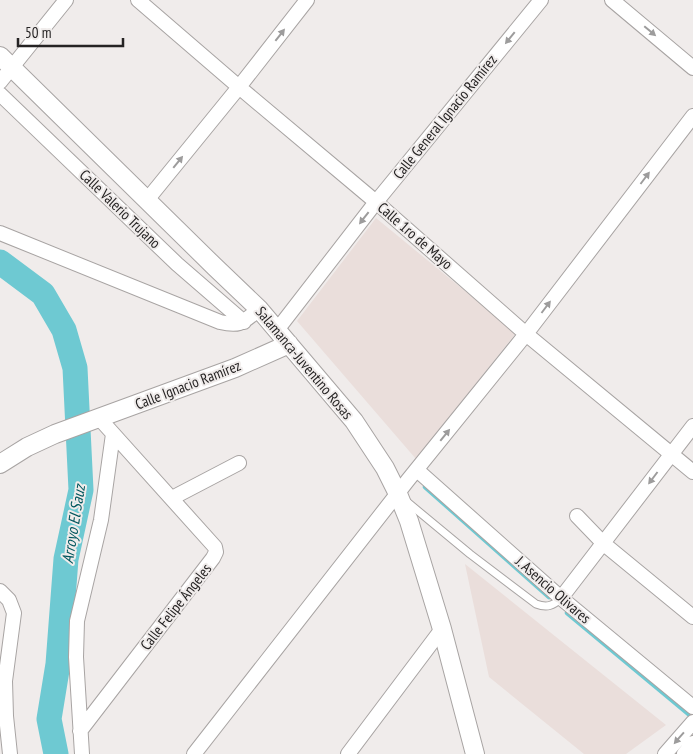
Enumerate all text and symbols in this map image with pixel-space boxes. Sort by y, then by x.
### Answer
scale bar [18,15,122,47]
text: 50 m [25,23,51,42]
one-way arrow [643,26,656,37]
one-way arrow [274,29,285,42]
one-way arrow [505,31,516,44]
street label: Calle General Ignacio Ramírez [389,51,501,183]
one-way arrow [172,156,183,169]
street label: Calle Valerio Trujano [76,165,165,252]
one-way arrow [640,172,651,185]
street label: Calle 1ro de Mayo [374,198,457,273]
one-way arrow [358,211,369,224]
one-way arrow [541,301,552,314]
street label: Salamanca-Juventino Rosas [252,302,357,423]
street label: Calle Ignacio Ramírez [132,356,243,413]
one-way arrow [440,428,451,441]
one-way arrow [648,471,658,485]
water label: Arroyo El Sauz [57,481,89,565]
street label: J. Asencio Olivares [511,551,595,627]
street label: Calle Felipe Ángeles [136,560,215,654]
one-way arrow [673,732,685,744]

